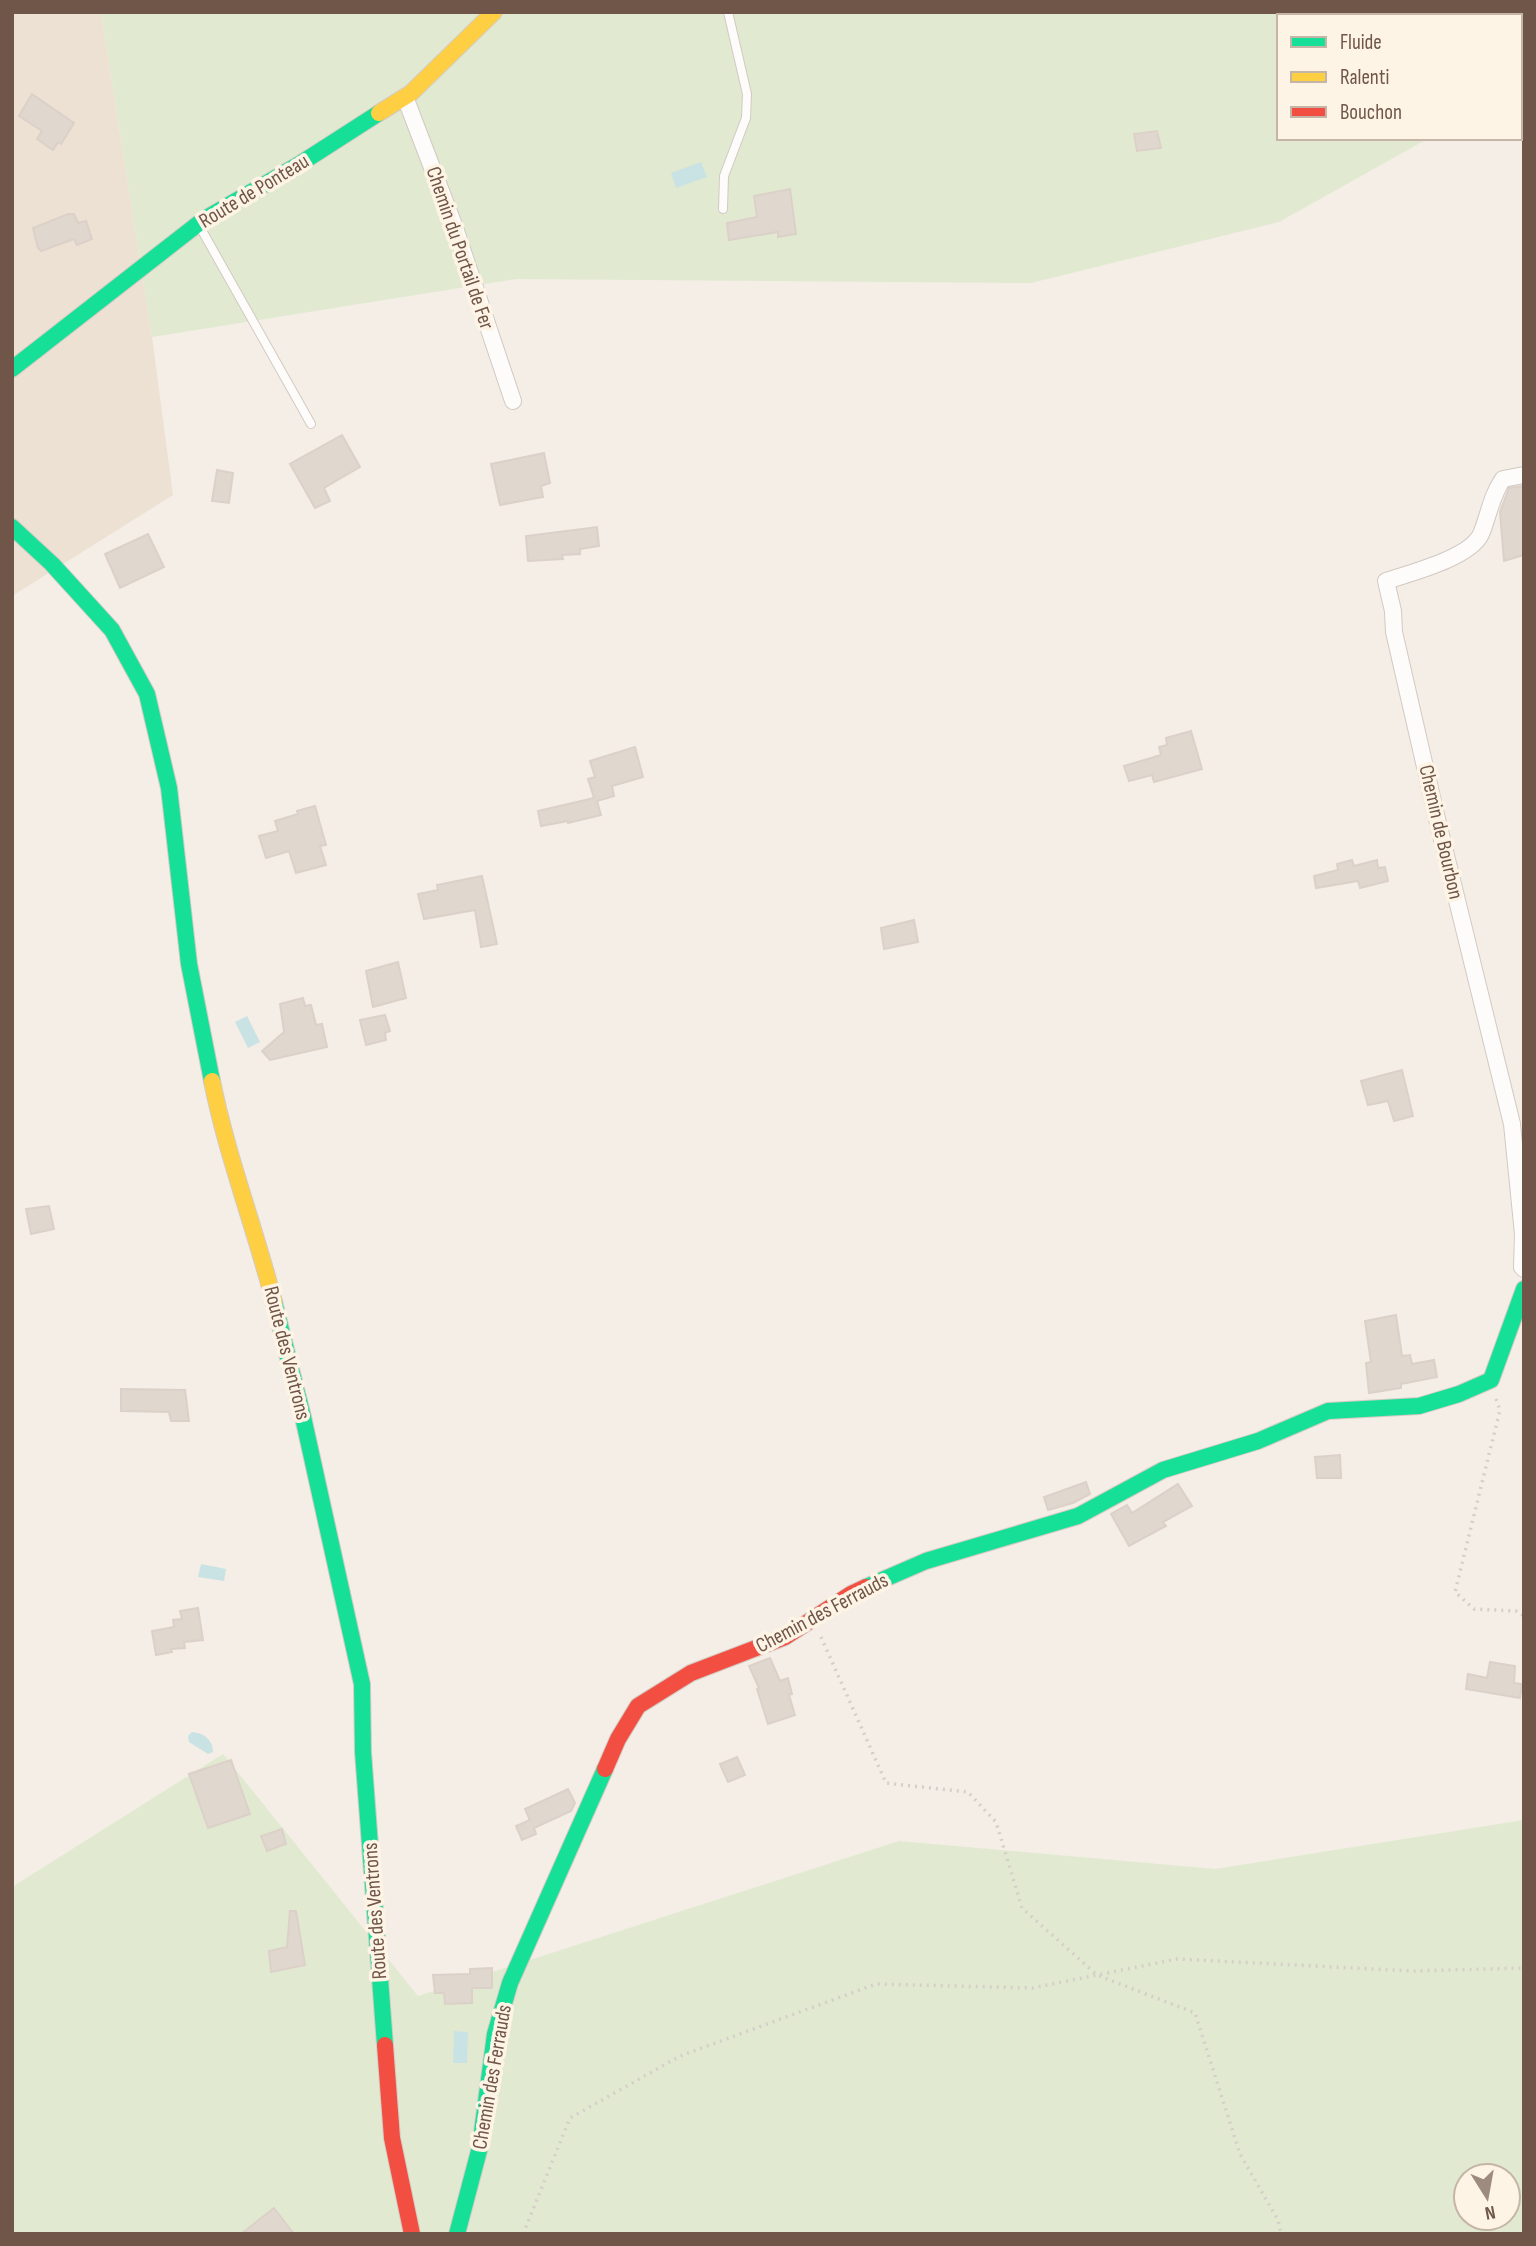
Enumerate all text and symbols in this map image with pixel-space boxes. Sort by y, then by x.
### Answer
legend [1277,14,1522,140]
text: Fluide [1340,30,1382,55]
text: Ralenti [1340,65,1389,90]
text: Bouchon [1340,100,1402,125]
street label: Route de Ponteau [195,148,313,234]
street label: Chemin du Portail de Fer [420,163,500,333]
street label: Chemin de Bourbon [1413,762,1469,902]
street label: Route des Ventrons [258,1284,316,1422]
street label: Chemin des Ferrauds [752,1568,892,1658]
street label: Route des Ventrons [358,1842,392,1980]
street label: Chemin des Ferrauds [467,2003,517,2151]
north arrow [1452,2162,1522,2232]
text: N [1483,2200,1497,2224]

